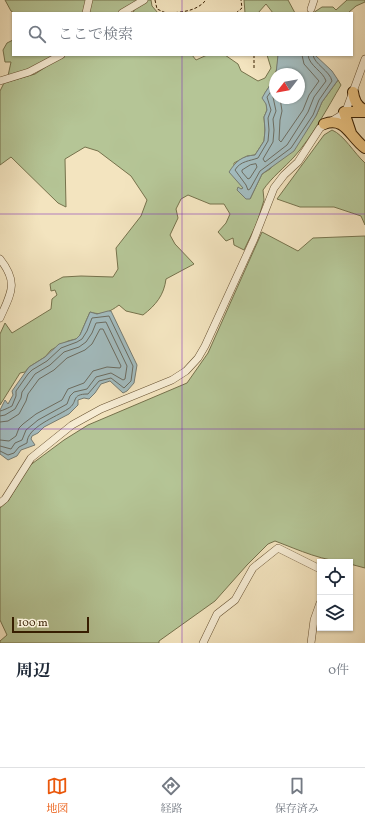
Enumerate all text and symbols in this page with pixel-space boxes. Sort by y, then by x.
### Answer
search box [12,12,353,56]
icon: search [26,23,48,45]
text: ここで検索 [58,25,133,46]
north arrow [269,68,305,104]
map controls [317,559,353,631]
button: locate [317,559,353,595]
button: layers [317,595,353,631]
scale bar [12,615,89,634]
text: 100 m [18,616,48,631]
text: 周辺 [16,660,50,683]
text: 0件 [328,662,349,680]
tab: 地図 [46,775,68,817]
tab: 経路 [160,775,182,817]
tab: 保存済み [275,775,319,817]

